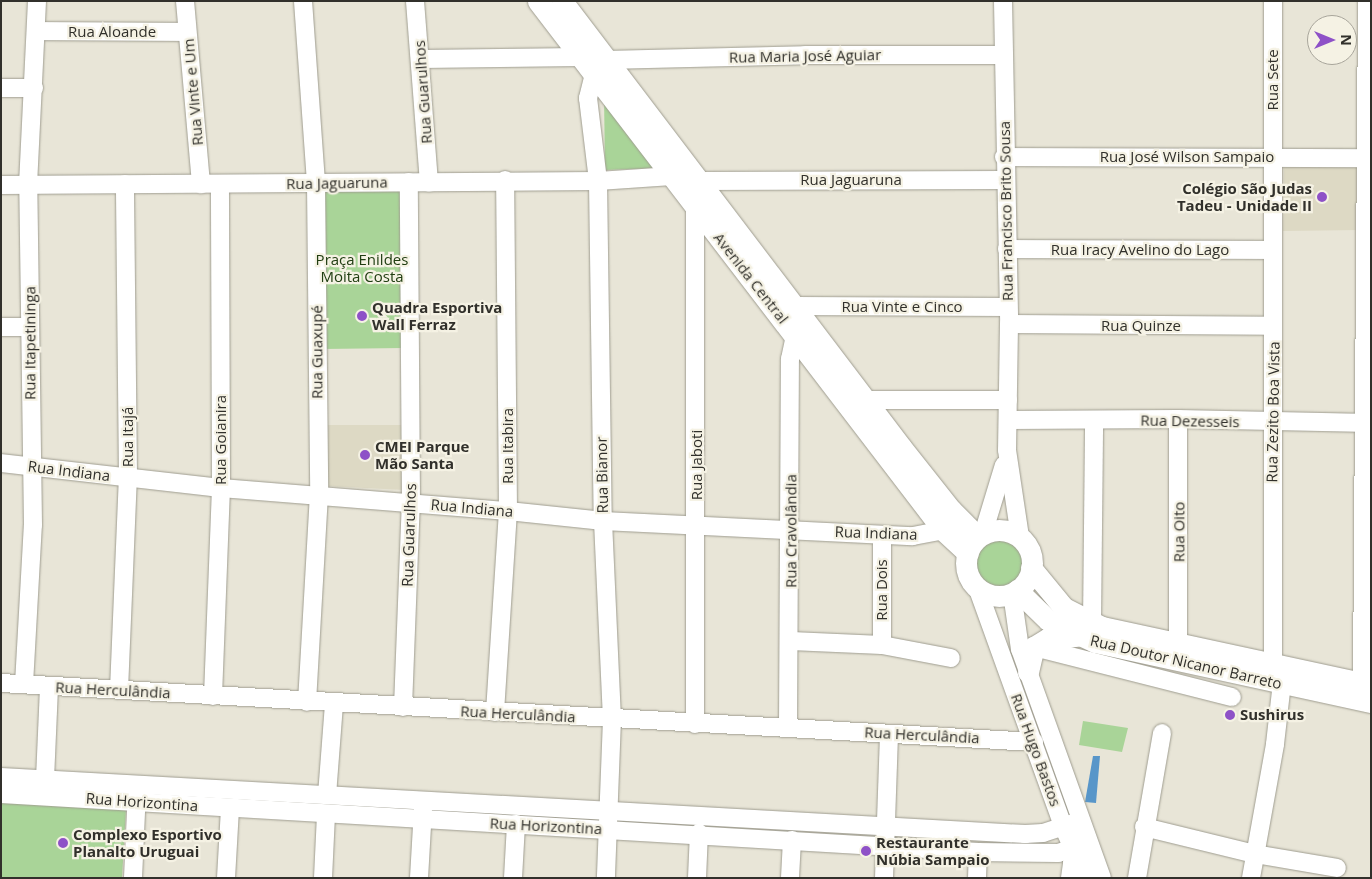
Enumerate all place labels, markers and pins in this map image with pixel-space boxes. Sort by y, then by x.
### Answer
place label: Colégio São Judas Tadeu - Unidade II [1177,179,1312,214]
marker: Colégio São Judas Tadeu - Unidade II [1316,191,1328,203]
place label: Quadra Esportiva Wall Ferraz [372,298,502,333]
marker: Quadra Esportiva Wall Ferraz [356,310,368,322]
place label: CMEI Parque Mão Santa [375,437,469,472]
marker: CMEI Parque Mão Santa [359,449,371,461]
place label: Sushirus [1240,706,1304,724]
marker: Sushirus [1224,709,1236,721]
place label: Complexo Esportivo Planalto Uruguai [73,825,222,860]
place label: Restaurante Núbia Sampaio [876,833,990,868]
marker: Complexo Esportivo Planalto Uruguai [57,837,69,849]
marker: Restaurante Núbia Sampaio [860,845,872,857]

